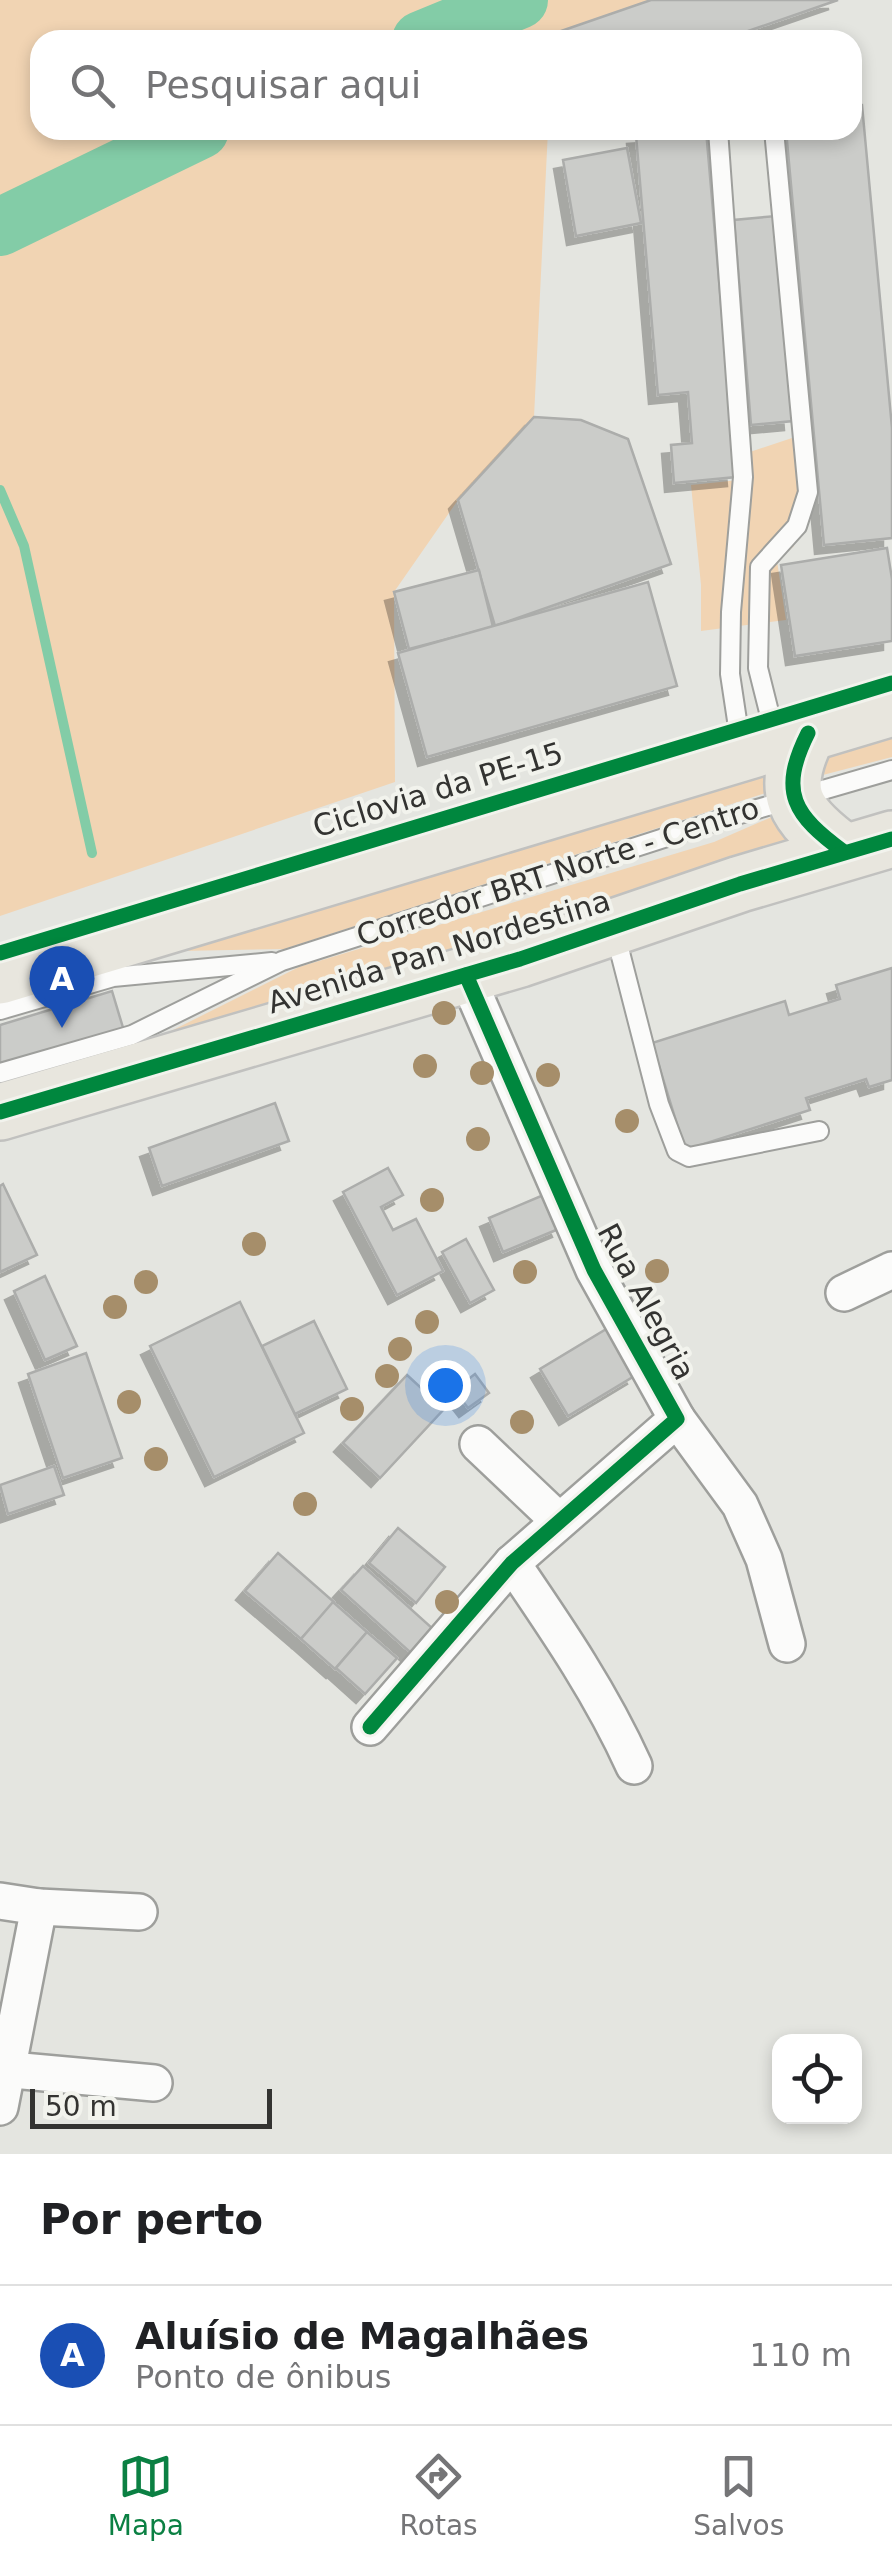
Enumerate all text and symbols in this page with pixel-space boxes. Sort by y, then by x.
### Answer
search box [30,30,862,140]
icon: search [65,58,120,113]
text: Pesquisar aqui [145,63,421,107]
street label: Ciclovia da PE-15 [309,735,567,844]
street label: Corredor BRT Norte - Centro [352,790,763,953]
street label: Avenida Pan Nordestina [263,883,614,1020]
pin: A [30,946,94,1028]
street label: Rua Alegria [591,1218,702,1386]
your location [420,1360,471,1411]
map controls [772,2034,862,2124]
button: locate [772,2034,862,2124]
scale bar [30,2084,272,2128]
text: 50 m [45,2090,117,2123]
text: Por perto [40,2195,263,2244]
text: Aluísio de Magalhães [135,2314,589,2358]
text: A [60,2336,85,2374]
text: 110 m [750,2336,852,2374]
text: Ponto de ônibus [135,2358,392,2396]
tab: Mapa [108,2449,184,2542]
tab: Rotas [400,2449,478,2542]
tab: Salvos [693,2449,784,2542]

